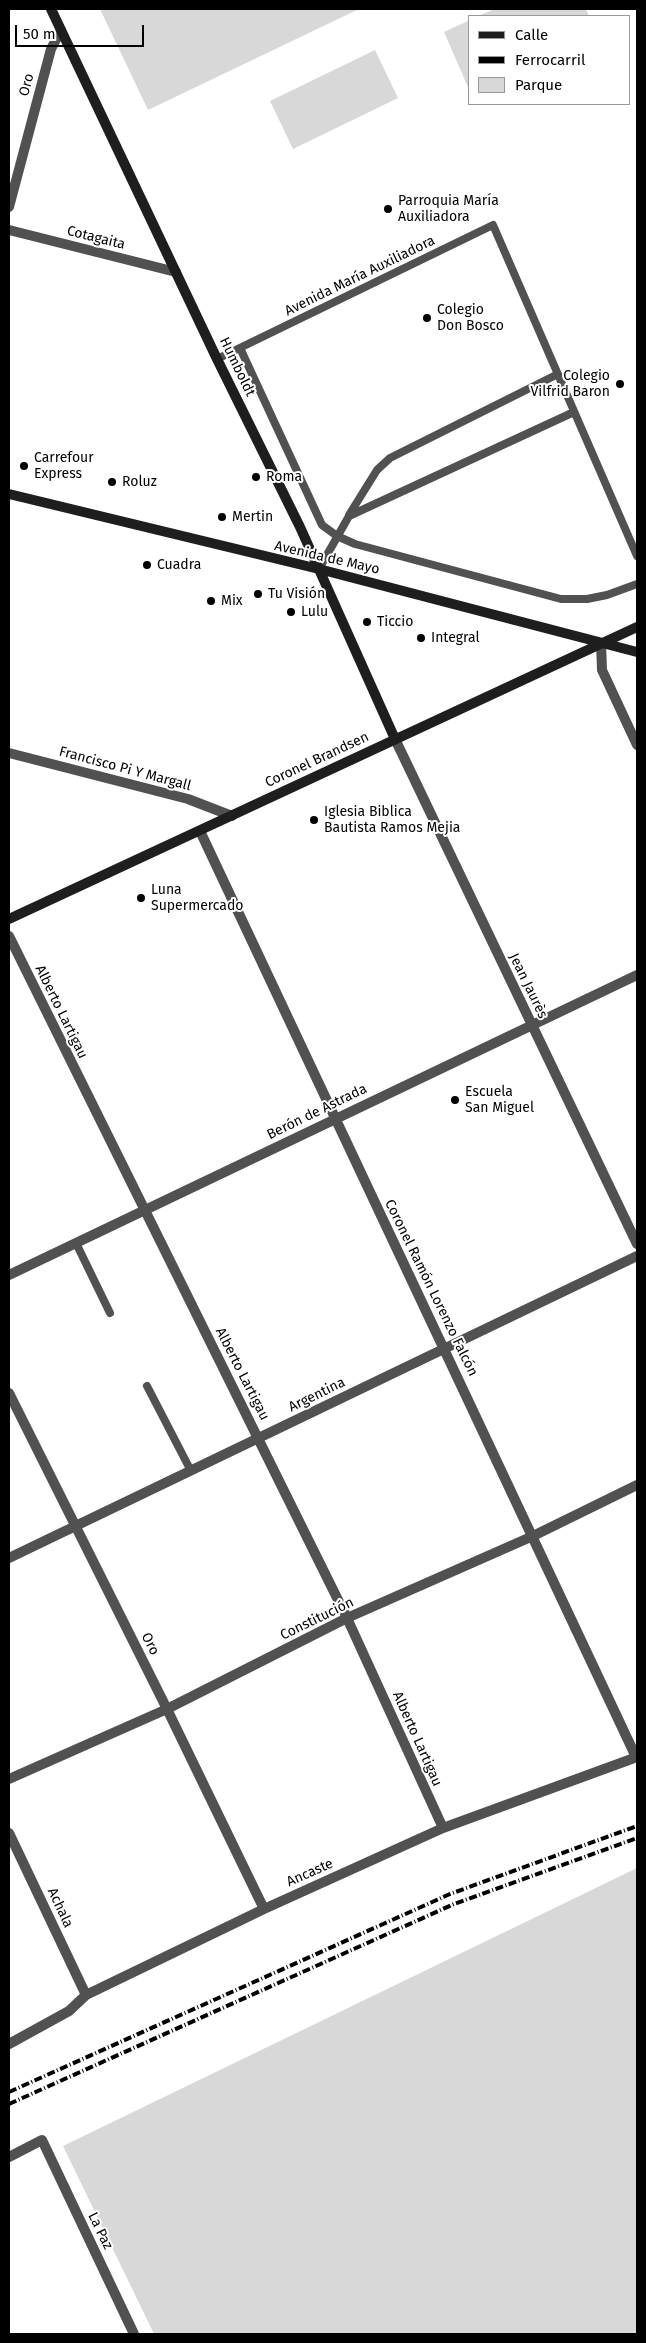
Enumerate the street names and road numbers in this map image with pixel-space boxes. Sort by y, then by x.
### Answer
street label: Oro [16,72,38,98]
street label: Cotagaita [65,223,127,253]
street label: Avenida María Auxiliadora [282,232,438,320]
street label: Humboldt [216,335,258,399]
street label: Avenida de Mayo [273,538,381,578]
street label: Coronel Brandsen [262,729,372,791]
street label: Francisco Pi Y Margall [57,743,193,795]
street label: Jean Jaurès [505,951,551,1021]
street label: Alberto Lartigau [31,963,91,1061]
street label: Berón de Astrada [264,1081,370,1143]
street label: Coronel Ramón Lorenzo Falcón [381,1197,481,1379]
street label: Alberto Lartigau [211,1325,273,1423]
street label: Argentina [286,1374,348,1416]
street label: Constitución [277,1594,357,1644]
street label: Oro [137,1630,163,1658]
street label: Alberto Lartigau [389,1689,445,1789]
street label: Ancaste [284,1855,336,1891]
street label: Achala [44,1885,76,1931]
street label: La Paz [84,2210,116,2252]

